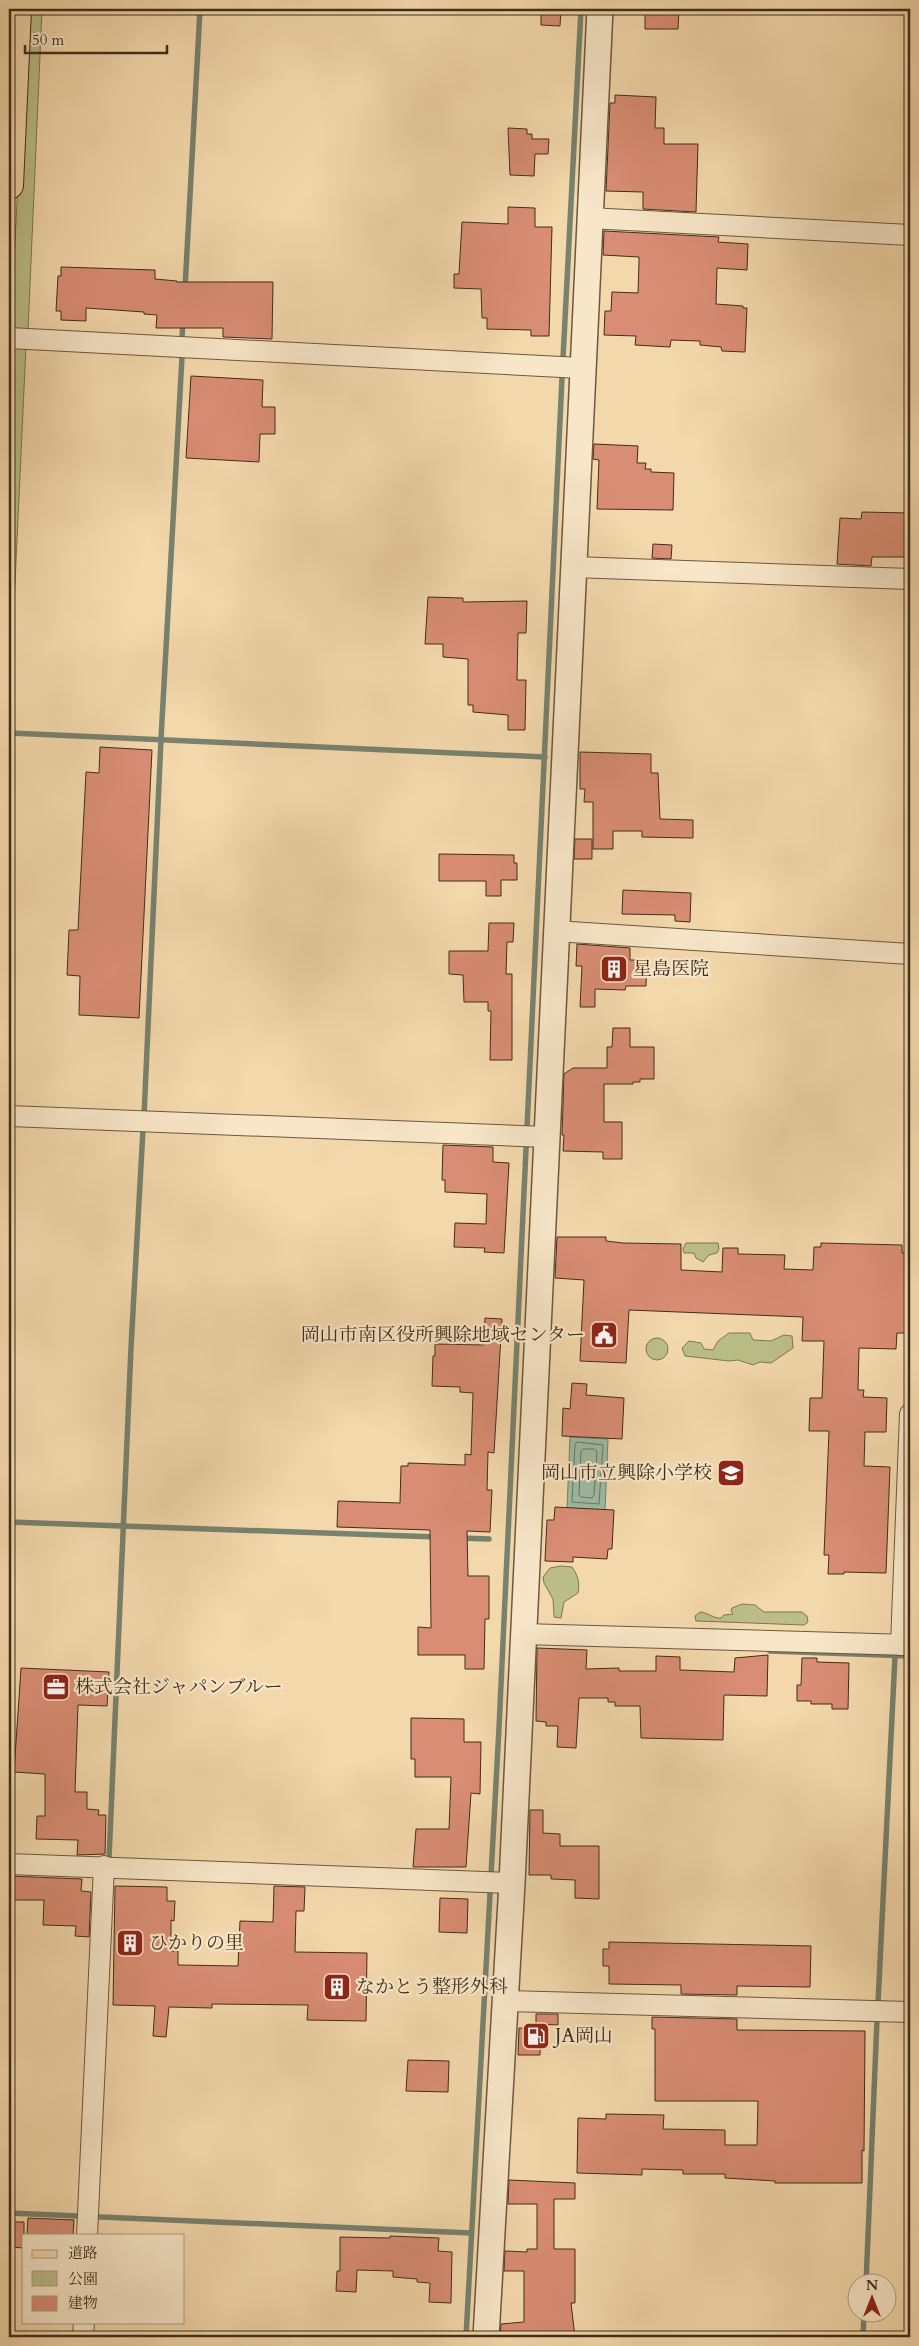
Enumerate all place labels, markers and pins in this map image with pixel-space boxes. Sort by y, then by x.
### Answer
building icon: 星島医院 [599,954,629,984]
place label: 星島医院 [633,956,709,982]
public building icon: 岡山市南区役所興除地域センター [589,1320,619,1350]
place label: 岡山市南区役所興除地域センター [301,1322,585,1348]
school or university icon: 岡山市立興除小学校 [716,1458,746,1488]
place label: 岡山市立興除小学校 [541,1460,712,1486]
office icon: 株式会社ジャパンブルー [41,1672,71,1702]
place label: 株式会社ジャパンブルー [75,1674,283,1700]
building icon: ひかりの里 [115,1928,145,1958]
place label: ひかりの里 [149,1930,244,1956]
building icon: なかとう整形外科 [322,1972,352,2002]
place label: なかとう整形外科 [356,1974,508,2000]
fuel station icon: JA岡山 [521,2021,551,2051]
place label: JA岡山 [552,2023,613,2049]

